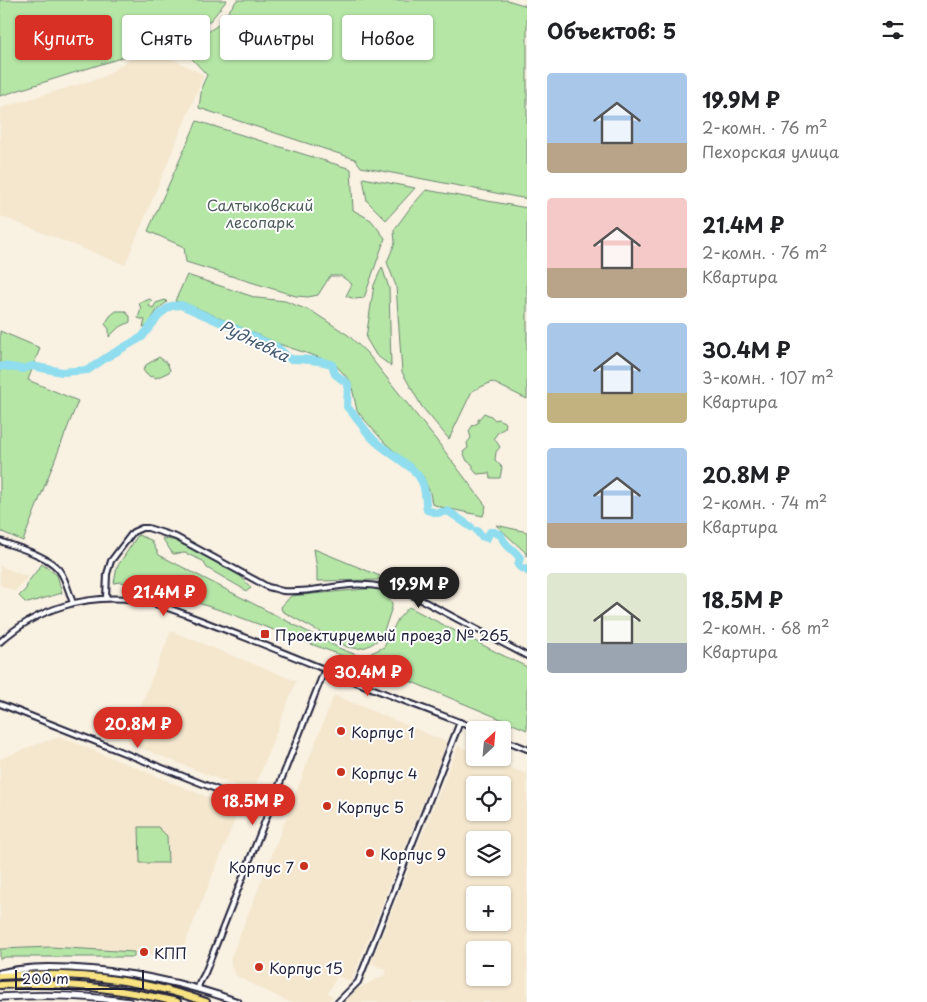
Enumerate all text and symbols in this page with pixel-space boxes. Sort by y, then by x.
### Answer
text: Объектов: 5 [547,14,676,46]
chip: Купить [15,15,112,60]
chip: Снять [122,15,210,60]
chip: Фильтры [220,15,332,60]
chip: Новое [342,15,433,60]
icon: filters [879,16,907,44]
text: 19.9M ₽ [702,83,780,115]
icon: home [587,93,647,153]
text: 2-комн. · 76 m² [702,115,827,139]
text: Пехорская улица [702,139,839,163]
park label: Салтыковский лесопарк [207,193,313,233]
text: 21.4M ₽ [702,208,784,240]
icon: home [587,218,647,278]
text: 2-комн. · 76 m² [702,240,827,264]
text: Квартира [702,264,777,288]
water label: Рудневка [216,313,295,368]
text: 30.4M ₽ [702,333,790,365]
icon: home [587,343,647,403]
text: 3-комн. · 107 m² [702,365,834,389]
text: Квартира [702,389,777,413]
text: 20.8M ₽ [702,458,790,490]
icon: home [587,468,647,528]
text: 2-комн. · 74 m² [702,490,827,514]
text: Квартира [702,514,777,538]
pin: 19.9M ₽ [373,566,465,609]
text: 19.9M ₽ [389,571,449,595]
pin: 21.4M ₽ [118,574,210,617]
text: 21.4M ₽ [133,579,195,603]
text: 18.5M ₽ [702,583,783,615]
icon: home [587,593,647,653]
text: 2-комн. · 68 m² [702,615,829,639]
place label: Проектируемый проезд № 265 [275,623,509,646]
marker: Проектируемый проезд № 265 [259,628,271,640]
text: Квартира [702,639,777,663]
pin: 30.4M ₽ [322,654,414,697]
text: 30.4M ₽ [334,659,402,683]
pin: 20.8M ₽ [92,706,184,749]
text: 20.8M ₽ [105,711,172,735]
place label: Корпус 1 [351,720,415,743]
north arrow [466,721,511,766]
map controls [466,721,511,986]
marker: Корпус 1 [335,725,347,737]
place label: Корпус 4 [351,761,418,784]
marker: Корпус 4 [335,766,347,778]
button: locate [466,776,511,821]
pin: 18.5M ₽ [207,784,299,826]
text: 18.5M ₽ [222,788,284,812]
place label: Корпус 5 [337,795,404,818]
marker: Корпус 5 [321,800,333,812]
button: layers [466,831,511,876]
place label: Корпус 9 [380,842,446,865]
marker: Корпус 9 [364,847,376,859]
place label: Корпус 7 [229,855,294,878]
marker: Корпус 7 [298,860,310,872]
button: + [466,886,511,931]
place label: КПП [154,941,187,964]
button: − [466,941,511,986]
marker: КПП [138,946,150,958]
place label: Корпус 15 [269,956,343,979]
marker: Корпус 15 [253,961,265,973]
scale bar [15,967,144,990]
text: 200 m [22,968,69,989]

